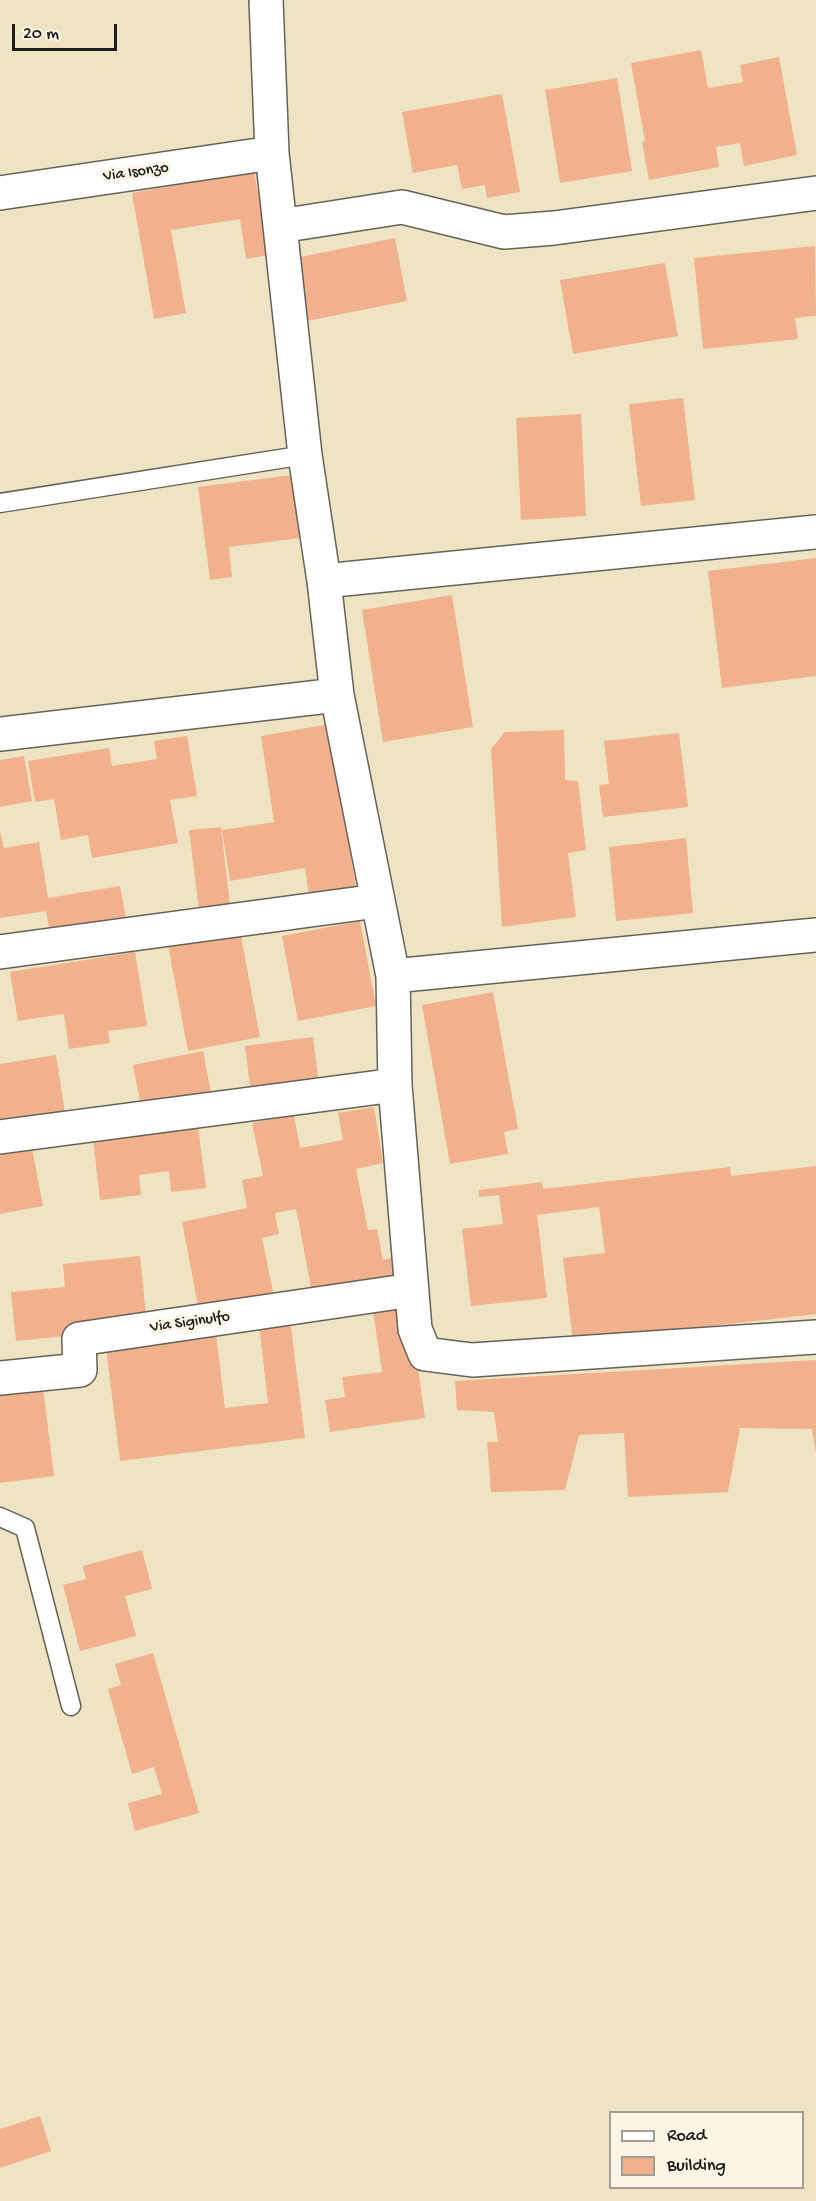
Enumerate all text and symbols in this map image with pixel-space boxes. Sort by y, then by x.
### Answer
scale bar [15,12,120,50]
text: 20 m [23,24,59,45]
street label: Via Isonzo [102,159,170,187]
street label: Via Siginulfo [149,1308,231,1338]
legend [609,2111,804,2189]
text: Road [667,2126,706,2147]
text: Building [667,2156,726,2177]

